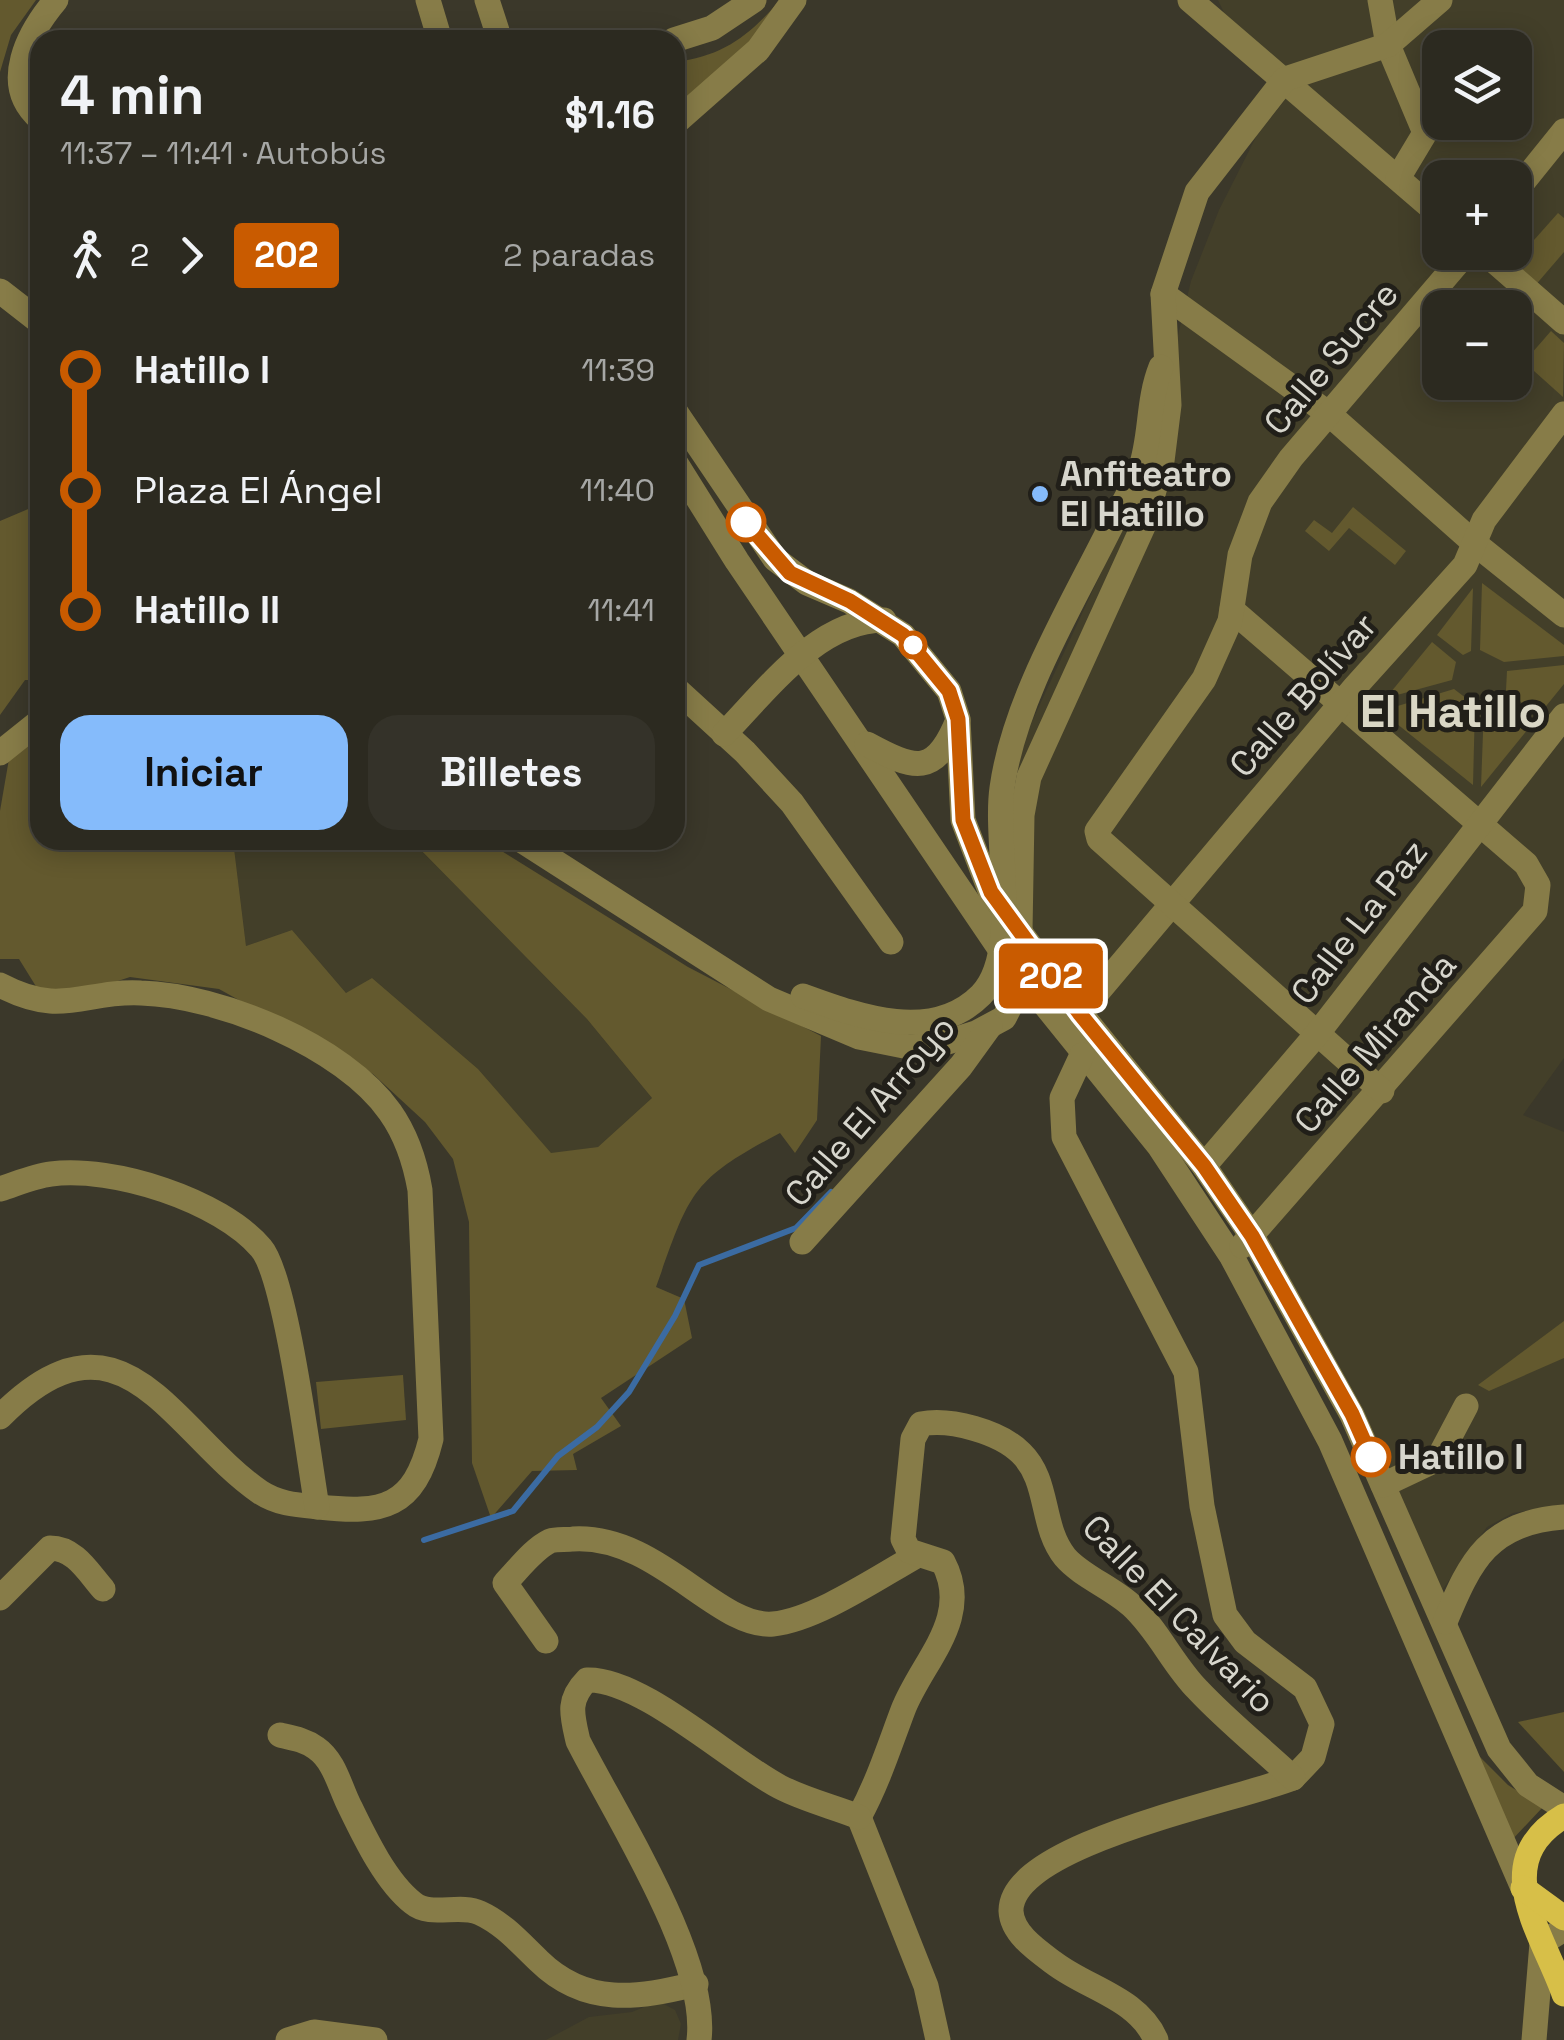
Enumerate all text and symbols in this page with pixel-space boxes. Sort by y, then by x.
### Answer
map controls [1422,30,1532,400]
button: layers [1422,30,1532,140]
text: 4 min [60,60,204,130]
text: $1.16 [565,91,655,139]
text: 11:37 – 11:41 · Autobús [60,133,386,173]
button: + [1422,160,1532,270]
icon: walk [60,228,115,283]
icon: forward [164,228,219,283]
text: 202 [254,233,319,277]
text: 2 [130,235,149,275]
text: 2 paradas [503,235,655,275]
street label: Calle Sucre [1254,272,1408,444]
button: − [1422,290,1532,400]
text: Hatillo I [134,346,270,394]
text: 11:39 [581,350,655,390]
place label: Anfiteatro El Hatillo [1060,452,1232,536]
text: Plaza El Ángel [134,466,383,514]
text: 11:40 [580,470,655,510]
marker: Anfiteatro El Hatillo [1029,483,1051,505]
unlabelled marker [727,503,765,541]
text: Hatillo II [134,586,280,634]
text: 11:41 [588,590,655,630]
street label: Calle Bolívar [1220,604,1386,786]
unlabelled marker [900,632,926,658]
district label: El Hatillo [1360,683,1546,740]
button: Iniciar [60,715,348,830]
button: Billetes [368,715,655,830]
street label: Calle La Paz [1281,831,1437,1013]
line badge: 202 [994,944,1108,1008]
street label: Calle Miranda [1285,944,1465,1142]
text: 202 [1019,954,1083,998]
street label: Calle El Arroyo [775,1006,965,1216]
place label: Hatillo I [1398,1435,1523,1479]
marker: Hatillo I [1352,1438,1390,1476]
street label: Calle El Calvario [1073,1505,1285,1723]

